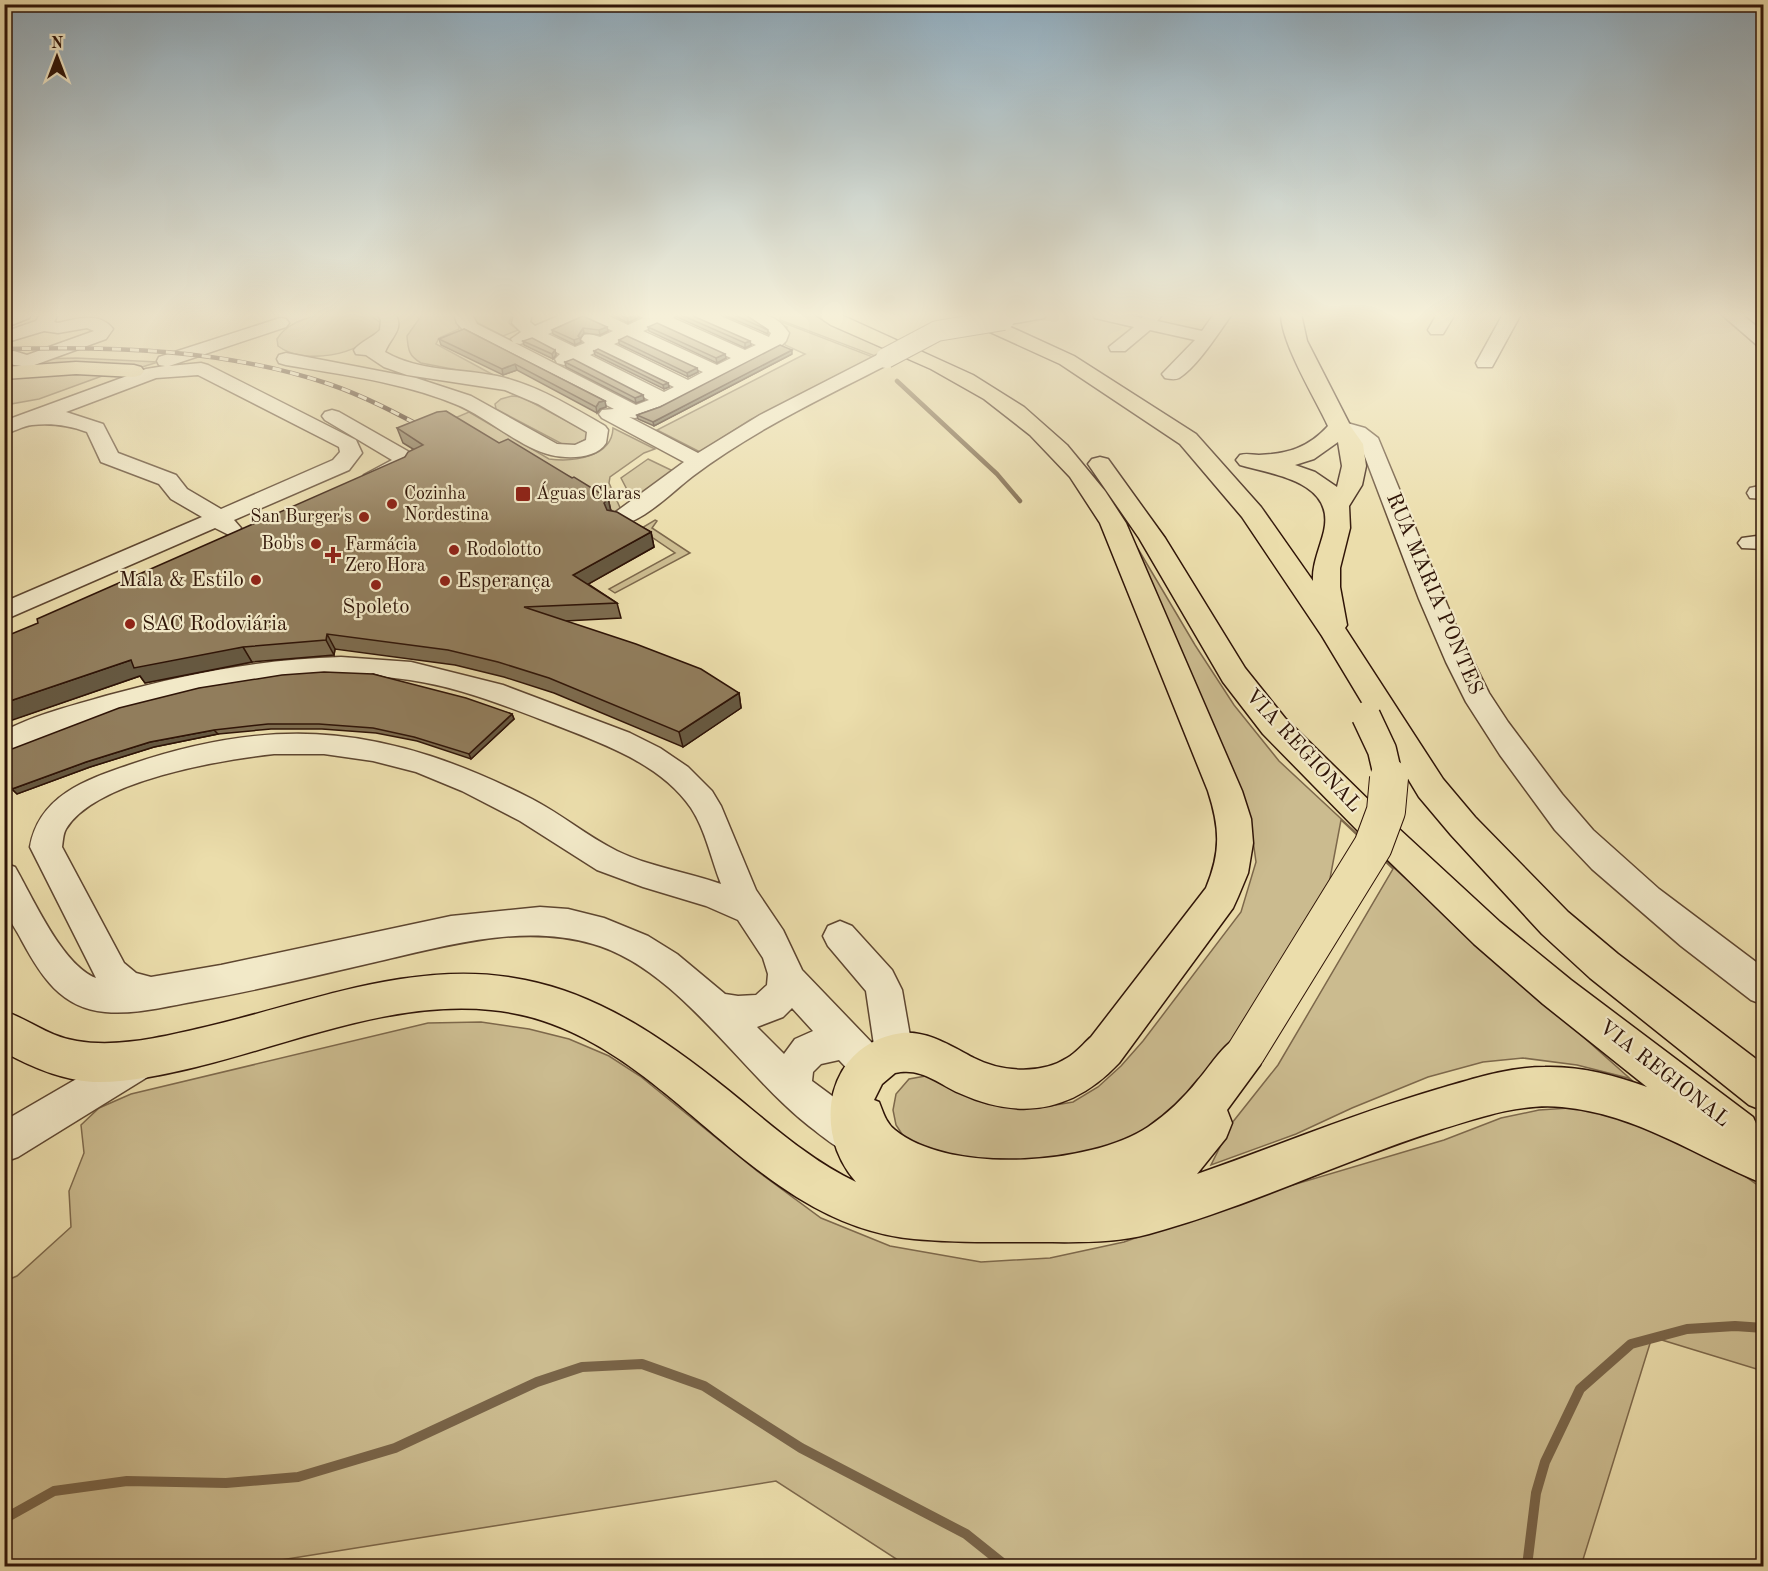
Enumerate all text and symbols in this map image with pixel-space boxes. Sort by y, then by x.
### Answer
north arrow [27,27,87,87]
text: N [51,36,64,52]
place label: Águas Claras [536,481,641,503]
place label: Cozinha Nordestina [404,485,490,524]
marker: Águas Claras [514,485,532,503]
street label: RUA MARIA PONTES [1382,490,1486,698]
marker: Cozinha Nordestina [385,497,399,511]
place label: San Burger's [250,508,352,526]
marker: San Burger's [357,510,371,524]
place label: Bob's [261,535,304,553]
place label: Farmácia Zero Hora [345,536,426,575]
marker: Bob's [309,537,323,551]
place label: Rodolotto [466,541,542,559]
marker: Rodolotto [447,543,461,557]
marker: Farmácia Zero Hora [326,548,340,562]
place label: Mala & Estilo [119,570,244,591]
place label: Esperança [457,571,551,592]
marker: Mala & Estilo [249,573,263,587]
marker: Esperança [438,574,452,588]
marker: Spoleto [369,578,383,592]
place label: Spoleto [342,597,410,618]
place label: SAC Rodoviária [142,614,287,635]
marker: SAC Rodoviária [123,617,137,631]
street label: VIA REGIONAL [1241,685,1365,817]
street label: VIA REGIONAL [1595,1017,1733,1131]

